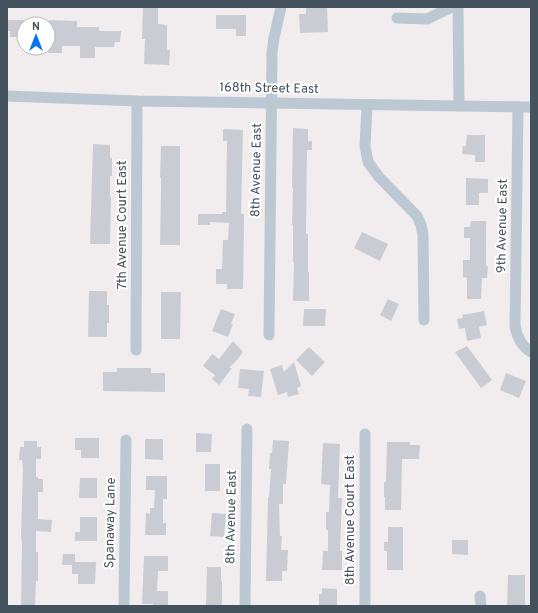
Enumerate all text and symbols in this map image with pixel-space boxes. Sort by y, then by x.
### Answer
north arrow [16,16,56,56]
text: N [32,20,40,34]
street label: 168th Street East [219,80,319,98]
street label: 8th Avenue East [248,123,266,217]
street label: 7th Avenue Court East [115,160,131,290]
street label: 9th Avenue East [494,179,512,273]
street label: 8th Avenue Court East [343,455,359,585]
street label: 8th Avenue East [223,470,241,564]
street label: Spanaway Lane [102,477,120,569]

